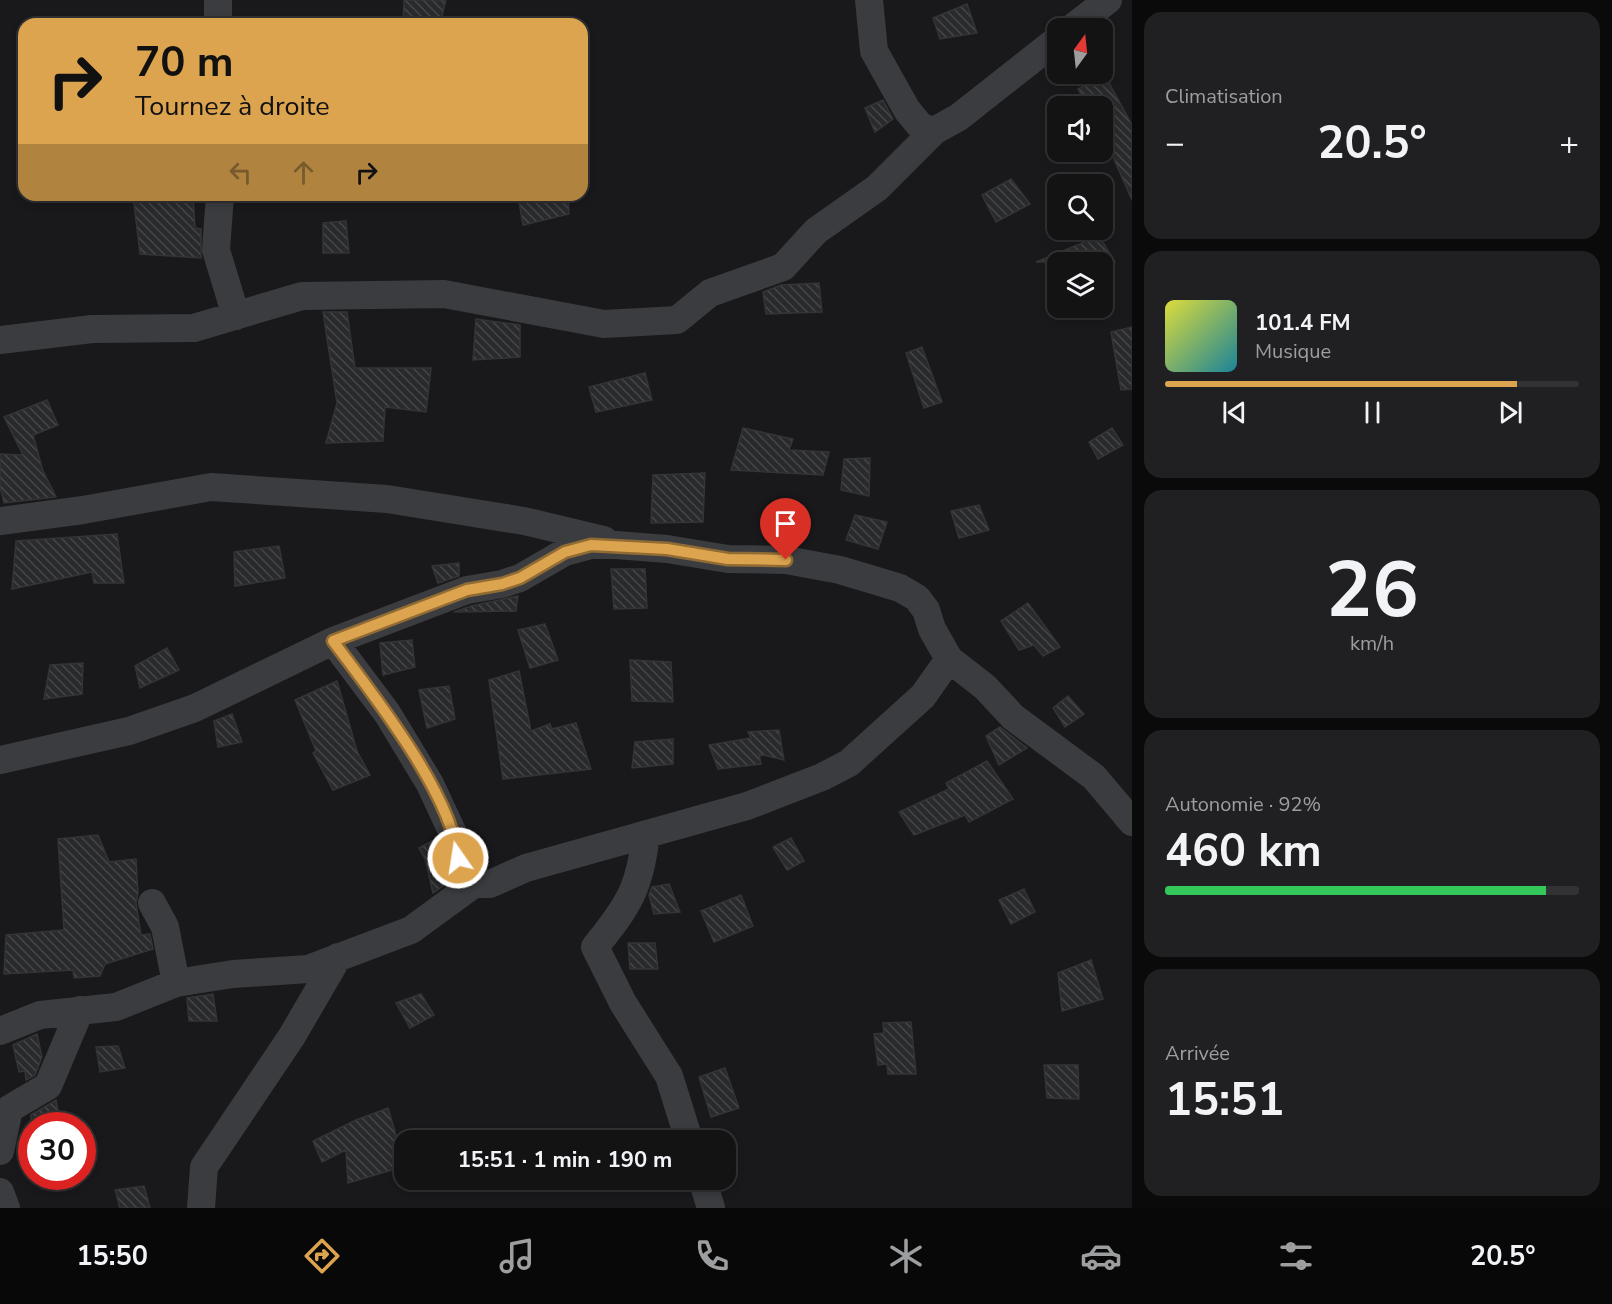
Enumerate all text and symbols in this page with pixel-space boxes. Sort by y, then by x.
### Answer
north arrow [1047,18,1113,84]
map controls [1047,18,1113,318]
text: 70 m [135,34,234,91]
icon: right [36,42,114,120]
text: Climatisation [1165,83,1283,110]
text: Tournez à droite [135,88,330,125]
button: sound [1047,96,1113,162]
text: 20.5° [1317,113,1427,174]
text: − [1165,121,1185,166]
text: + [1559,121,1579,166]
icon: left [224,156,257,189]
icon: ahead [287,156,320,189]
icon: right [350,156,383,189]
button: search [1047,174,1113,240]
button: layers [1047,252,1113,318]
text: 101.4 FM [1255,308,1351,338]
text: Musique [1255,338,1331,365]
icon: previous [1218,396,1251,429]
icon: pause [1356,396,1389,429]
icon: next [1494,396,1527,429]
pin [760,498,811,560]
icon: arrive [769,507,802,540]
text: 26 [1325,537,1419,644]
text: km/h [1350,630,1394,657]
text: Autonomie · 92% [1165,791,1321,818]
text: 460 km [1165,821,1322,882]
position arrow [426,826,490,890]
text: Arrivée [1165,1040,1230,1067]
text: 15:51 [1165,1070,1284,1131]
speed limit sign: 30 [18,1112,96,1190]
text: 15:51 · 1 min · 190 m [458,1145,672,1175]
icon: directions [301,1235,343,1277]
icon: music [496,1235,538,1277]
icon: phone [691,1235,733,1277]
icon: climate [885,1235,927,1277]
icon: car [1080,1235,1122,1277]
icon: filters [1275,1235,1317,1277]
text: 15:50 [76,1238,148,1275]
text: 20.5° [1470,1238,1535,1275]

